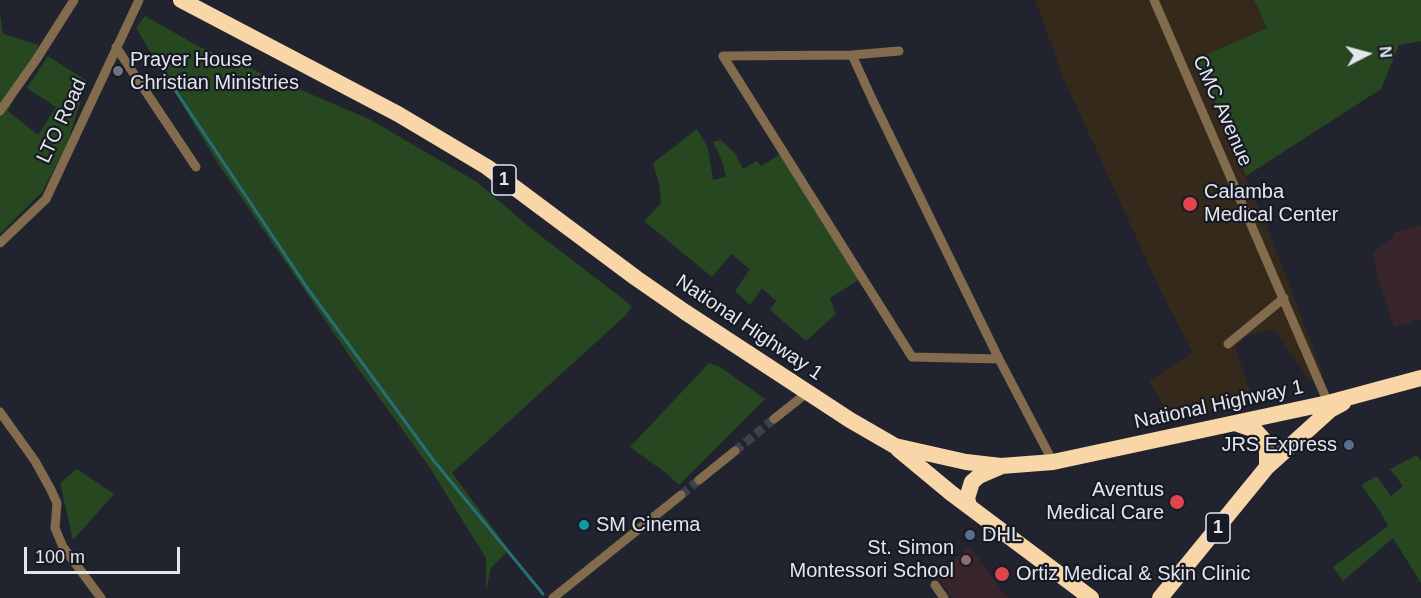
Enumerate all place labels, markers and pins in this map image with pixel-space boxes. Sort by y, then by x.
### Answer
place label: Prayer House Christian Ministries [130,48,299,95]
marker: Prayer House Christian Ministries [111,64,125,78]
place label: Calamba Medical Center [1204,180,1339,227]
marker: Calamba Medical Center [1181,195,1199,213]
place label: JRS Express [1221,433,1337,457]
marker: JRS Express [1342,438,1356,452]
place label: Aventus Medical Care [1046,478,1164,525]
marker: Aventus Medical Care [1168,493,1186,511]
place label: SM Cinema [596,513,700,537]
marker: SM Cinema [577,518,591,532]
place label: DHL [982,523,1022,547]
marker: DHL [963,528,977,542]
place label: St. Simon Montessori School [789,536,954,583]
marker: St. Simon Montessori School [959,553,973,567]
place label: Ortiz Medical & Skin Clinic [1016,562,1251,586]
marker: Ortiz Medical & Skin Clinic [993,565,1011,583]

